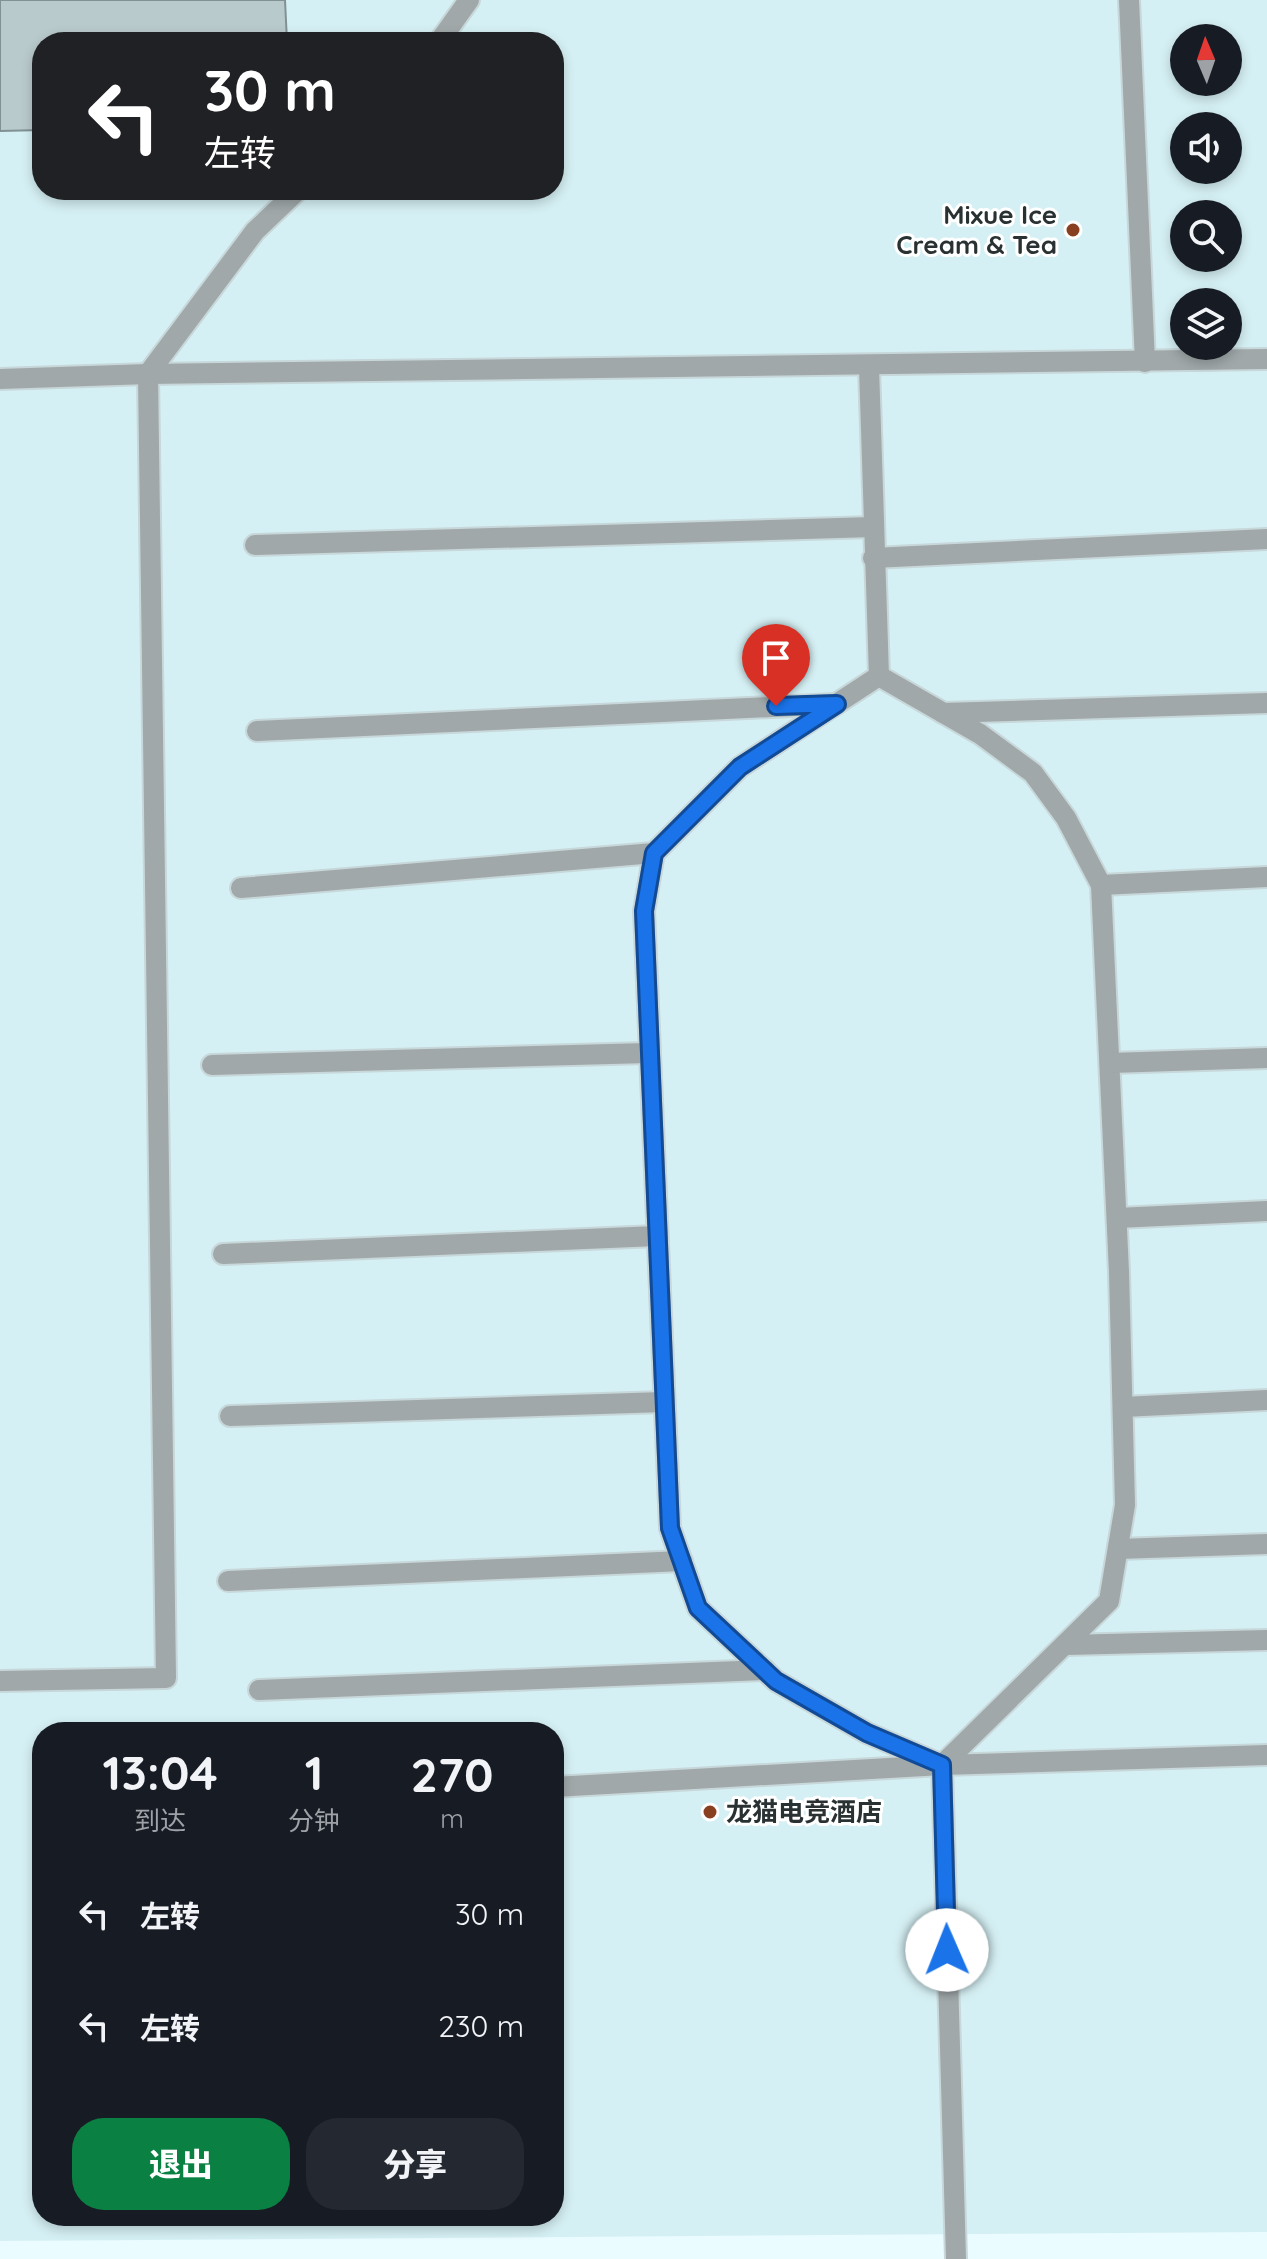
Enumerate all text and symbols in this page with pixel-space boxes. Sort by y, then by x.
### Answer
north arrow [1170,24,1242,96]
map controls [1170,24,1242,360]
text: 30 m [204,55,336,125]
icon: left [72,64,176,168]
button: sound [1170,112,1242,184]
text: 左转 [204,130,276,175]
place label: Mixue Ice Cream & Tea [896,198,1057,261]
button: search [1170,200,1242,272]
marker: Mixue Ice Cream & Tea [1064,221,1082,239]
button: layers [1170,288,1242,360]
pin [742,624,810,706]
icon: arrive [754,636,798,680]
text: 13:04 [102,1742,218,1802]
text: 1 [305,1742,323,1802]
text: 270 [410,1744,494,1804]
place label: 龙猫电竞酒店 [726,1795,882,1828]
text: m [440,1802,464,1835]
marker: 龙猫电竞酒店 [701,1803,719,1821]
text: 到达 [134,1804,186,1837]
text: 分钟 [288,1804,340,1837]
icon: left [72,1892,116,1936]
text: 30 m [455,1895,524,1933]
text: 左转 [140,1897,200,1935]
position arrow [905,1908,989,1992]
icon: left [72,2004,116,2048]
text: 230 m [438,2007,524,2045]
text: 左转 [140,2009,200,2047]
button: 退出 [72,2118,290,2210]
button: 分享 [306,2118,524,2210]

